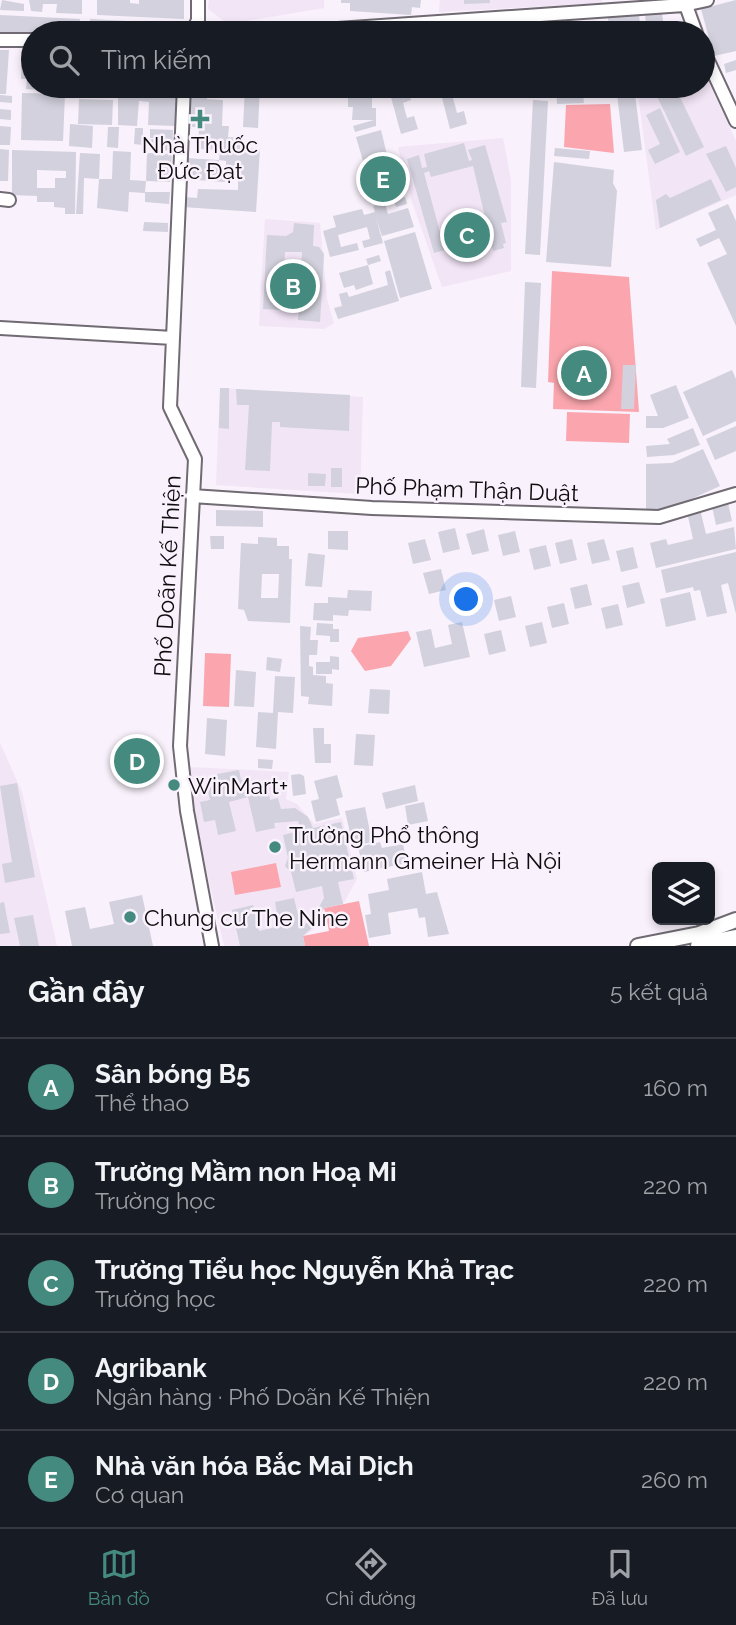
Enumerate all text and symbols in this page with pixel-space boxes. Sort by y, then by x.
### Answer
search box [21,21,715,98]
icon: search [45,41,83,79]
text: Tìm kiếm [101,45,212,75]
marker: Nhà Thuốc Đức Đạt [192,111,208,127]
place label: Nhà Thuốc Đức Đạt [142,131,258,184]
pin: E [360,153,406,205]
pin: C [444,209,490,261]
pin: B [270,260,316,312]
pin: A [561,347,607,399]
street label: Phố Phạm Thận Duật [355,472,579,506]
street label: Phố Doãn Kế Thiện [148,474,186,678]
your location [449,582,483,616]
pin: D [114,735,160,787]
place label: WinMart+ [188,772,288,799]
marker: WinMart+ [166,777,182,793]
place label: Trường Phổ thông Hermann Gmeiner Hà Nội [289,821,562,874]
marker: Trường Phổ thông Hermann Gmeiner Hà Nội [267,839,283,855]
map controls [652,862,715,925]
button: layers [652,862,715,925]
place label: Chung cư The Nine [144,904,348,931]
marker: Chung cư The Nine [122,909,138,925]
text: Gần đây [28,974,145,1009]
text: 5 kết quả [610,978,708,1005]
text: Sân bóng B5 [95,1059,251,1089]
text: A [43,1074,59,1101]
text: 160 m [643,1074,708,1101]
text: Thể thao [95,1089,189,1116]
text: Trường Mầm non Hoạ Mi [95,1157,397,1187]
text: B [43,1172,59,1199]
text: 220 m [643,1172,708,1199]
text: Trường học [95,1187,216,1214]
text: Trường Tiểu học Nguyễn Khả Trạc [95,1255,514,1285]
text: C [43,1270,59,1297]
text: 220 m [643,1270,708,1297]
text: Trường học [95,1285,216,1312]
text: Agribank [95,1353,207,1383]
text: D [43,1368,59,1395]
text: 220 m [643,1368,708,1395]
text: Ngân hàng · Phố Doãn Kế Thiện [95,1383,430,1410]
text: Nhà văn hóa Bắc Mai Dịch [95,1451,414,1481]
text: E [44,1466,58,1493]
text: 260 m [641,1466,708,1493]
text: Cơ quan [95,1481,184,1508]
tab: Bản đồ [88,1545,150,1609]
tab: Chỉ đường [326,1545,416,1609]
tab: Đã lưu [592,1545,648,1609]

